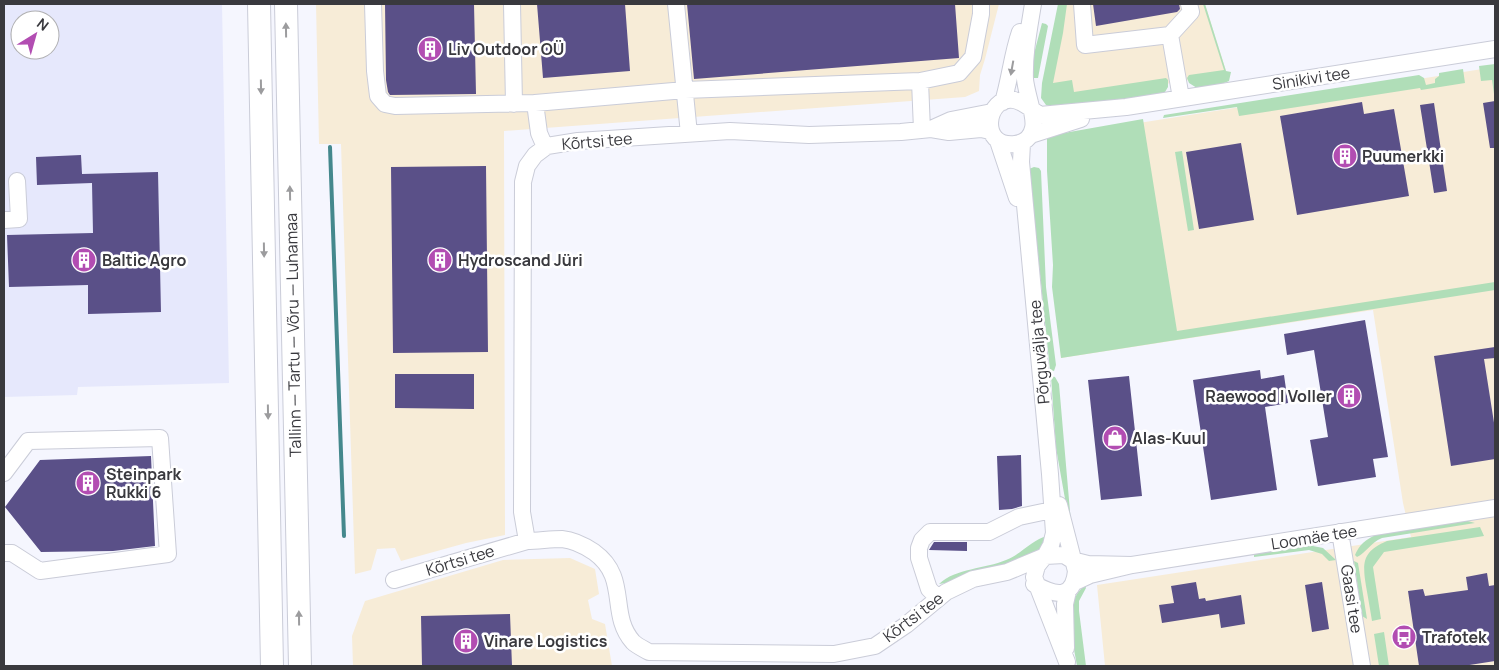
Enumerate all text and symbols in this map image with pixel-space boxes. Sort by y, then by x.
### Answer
north arrow [10,10,60,60]
text: N [33,14,53,35]
one-way arrow [282,22,290,38]
building icon: Liv Outdoor OÜ [417,36,443,62]
place label: Liv Outdoor OÜ [448,38,564,60]
one-way arrow [1007,60,1015,76]
street label: Sinikivi tee [1271,61,1351,95]
one-way arrow [257,80,265,96]
street label: Kõrtsi tee [561,127,633,155]
building icon: Puumerkki [1332,143,1358,169]
place label: Puumerkki [1362,145,1444,167]
one-way arrow [286,184,294,200]
street label: Tallinn — Tartu — Võru — Luhamaa [280,213,306,457]
one-way arrow [260,242,268,258]
building icon: Baltic Agro [71,247,97,273]
building icon: Hydroscand Jüri [427,247,453,273]
place label: Baltic Agro [102,249,186,271]
place label: Hydroscand Jüri [458,249,583,271]
street label: Põrguvälja tee [1023,299,1055,405]
building icon: Raewood | Voller [1336,383,1362,409]
place label: Raewood | Voller [1205,385,1332,407]
one-way arrow [264,405,272,421]
shop icon: Alas-Kuul [1102,425,1128,451]
place label: Alas-Kuul [1132,427,1206,449]
place label: Steinpark Rukki 6 [106,463,182,503]
building icon: Steinpark Rukki 6 [75,470,101,496]
street label: Loomäe tee [1269,519,1359,555]
street label: Kõrtsi tee [423,539,497,581]
street label: Gaasi tee [1336,563,1368,635]
street label: Kõrtsi tee [878,587,948,647]
one-way arrow [295,609,303,625]
bus stop icon: Trafotek [1391,624,1417,650]
place label: Trafotek [1422,626,1487,648]
building icon: Vinare Logistics [453,628,479,654]
place label: Vinare Logistics [484,630,608,652]

